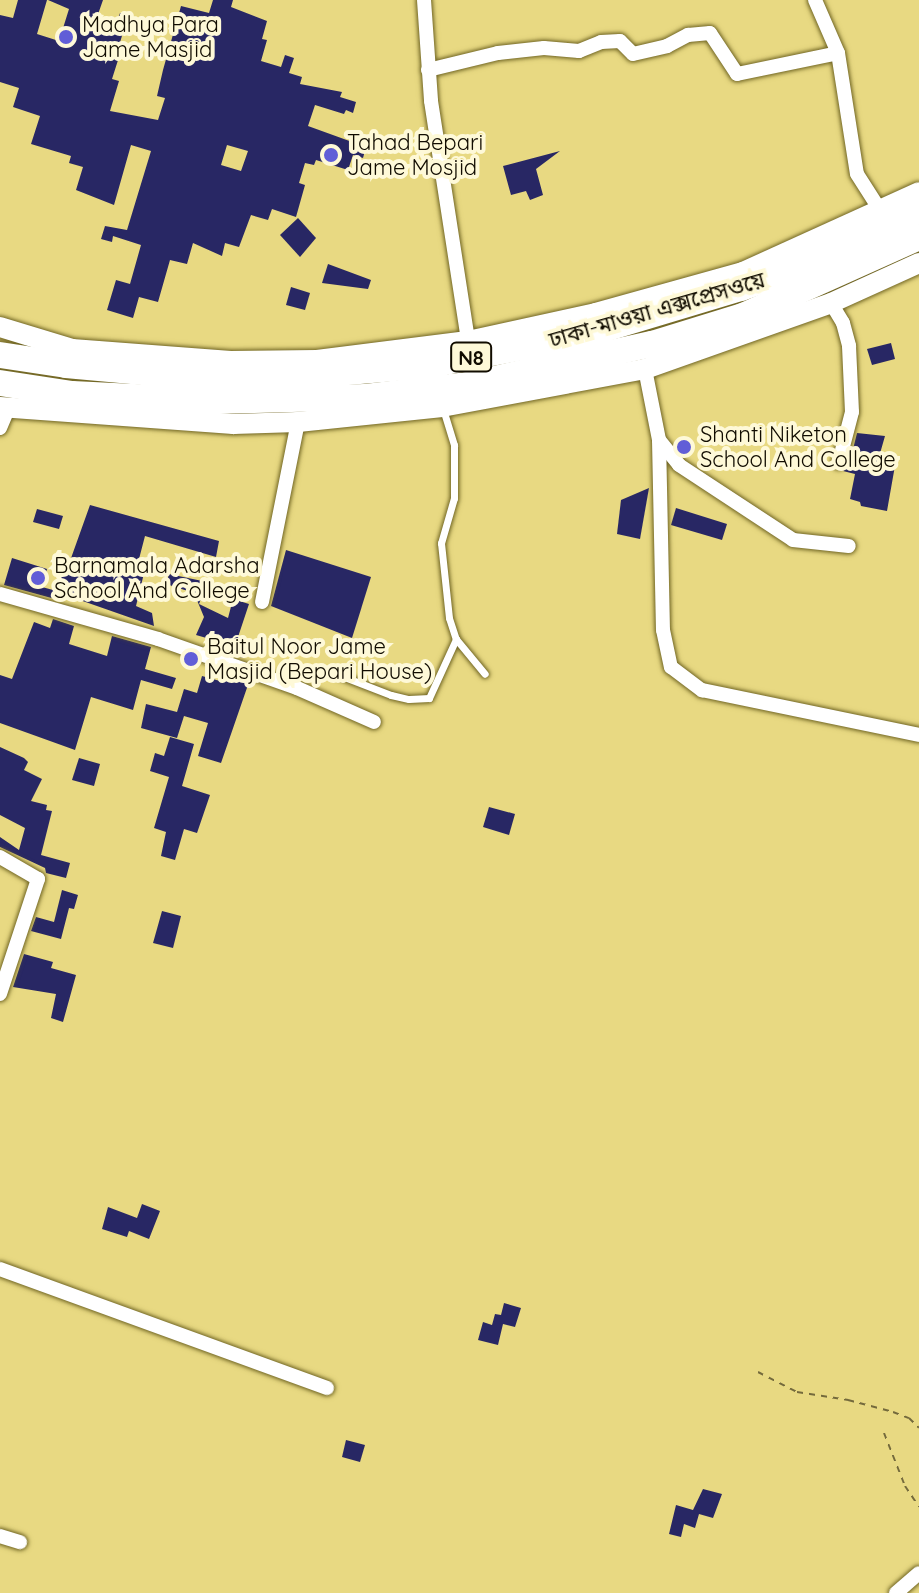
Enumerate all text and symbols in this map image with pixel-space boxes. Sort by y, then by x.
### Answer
place label: Madhya Para Jame Masjid [82,11,219,62]
marker: Madhya Para Jame Masjid [57,28,75,46]
place label: Tahad Bepari Jame Mosjid [347,129,483,180]
marker: Tahad Bepari Jame Mosjid [322,146,340,164]
street label: ঢাকা-মাওয়া এক্সপ্রেসওয়ে [546,267,768,353]
road number: N8 [449,341,493,373]
place label: Shanti Niketon School And College [700,421,896,472]
marker: Shanti Niketon School And College [675,438,693,456]
place label: Barnamala Adarsha School And College [54,552,259,604]
marker: Barnamala Adarsha School And College [29,569,47,587]
place label: Baitul Noor Jame Masjid (Bepari House) [207,633,432,684]
marker: Baitul Noor Jame Masjid (Bepari House) [182,650,200,668]

